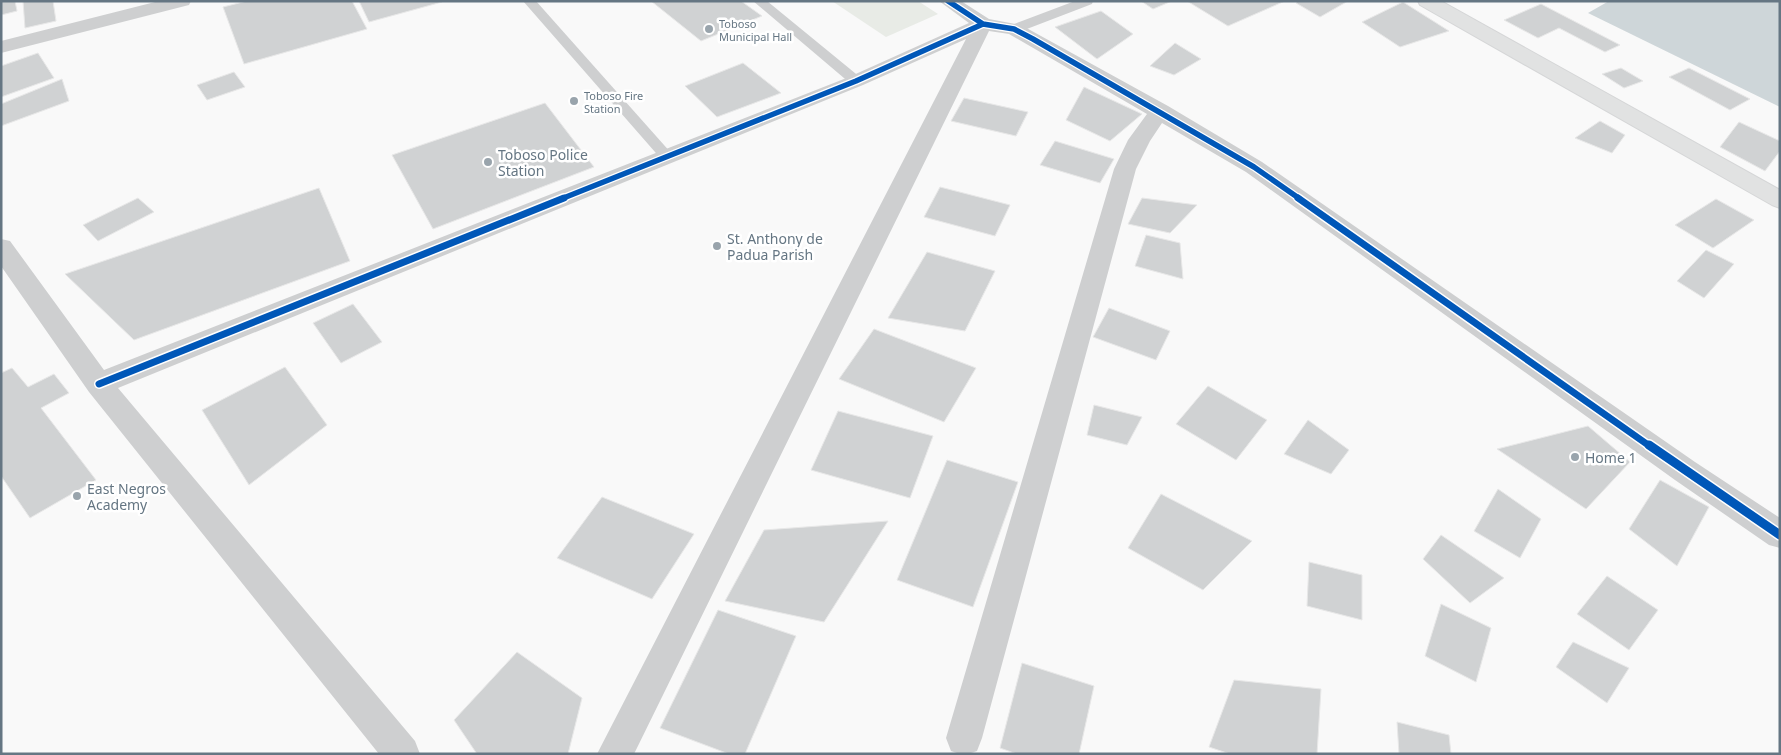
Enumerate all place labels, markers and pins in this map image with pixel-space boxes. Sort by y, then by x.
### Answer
place label: Toboso Municipal Hall [719,16,792,44]
marker: Toboso Municipal Hall [703,23,715,35]
place label: Toboso Fire Station [584,88,643,116]
marker: Toboso Fire Station [568,95,580,107]
place label: Toboso Police Station [498,145,588,180]
marker: Toboso Police Station [482,156,494,168]
place label: St. Anthony de Padua Parish [727,229,823,264]
marker: St. Anthony de Padua Parish [711,240,723,252]
place label: Home 1 [1585,448,1636,467]
marker: Home 1 [1569,451,1581,463]
place label: East Negros Academy [87,479,166,514]
marker: East Negros Academy [71,490,83,502]

